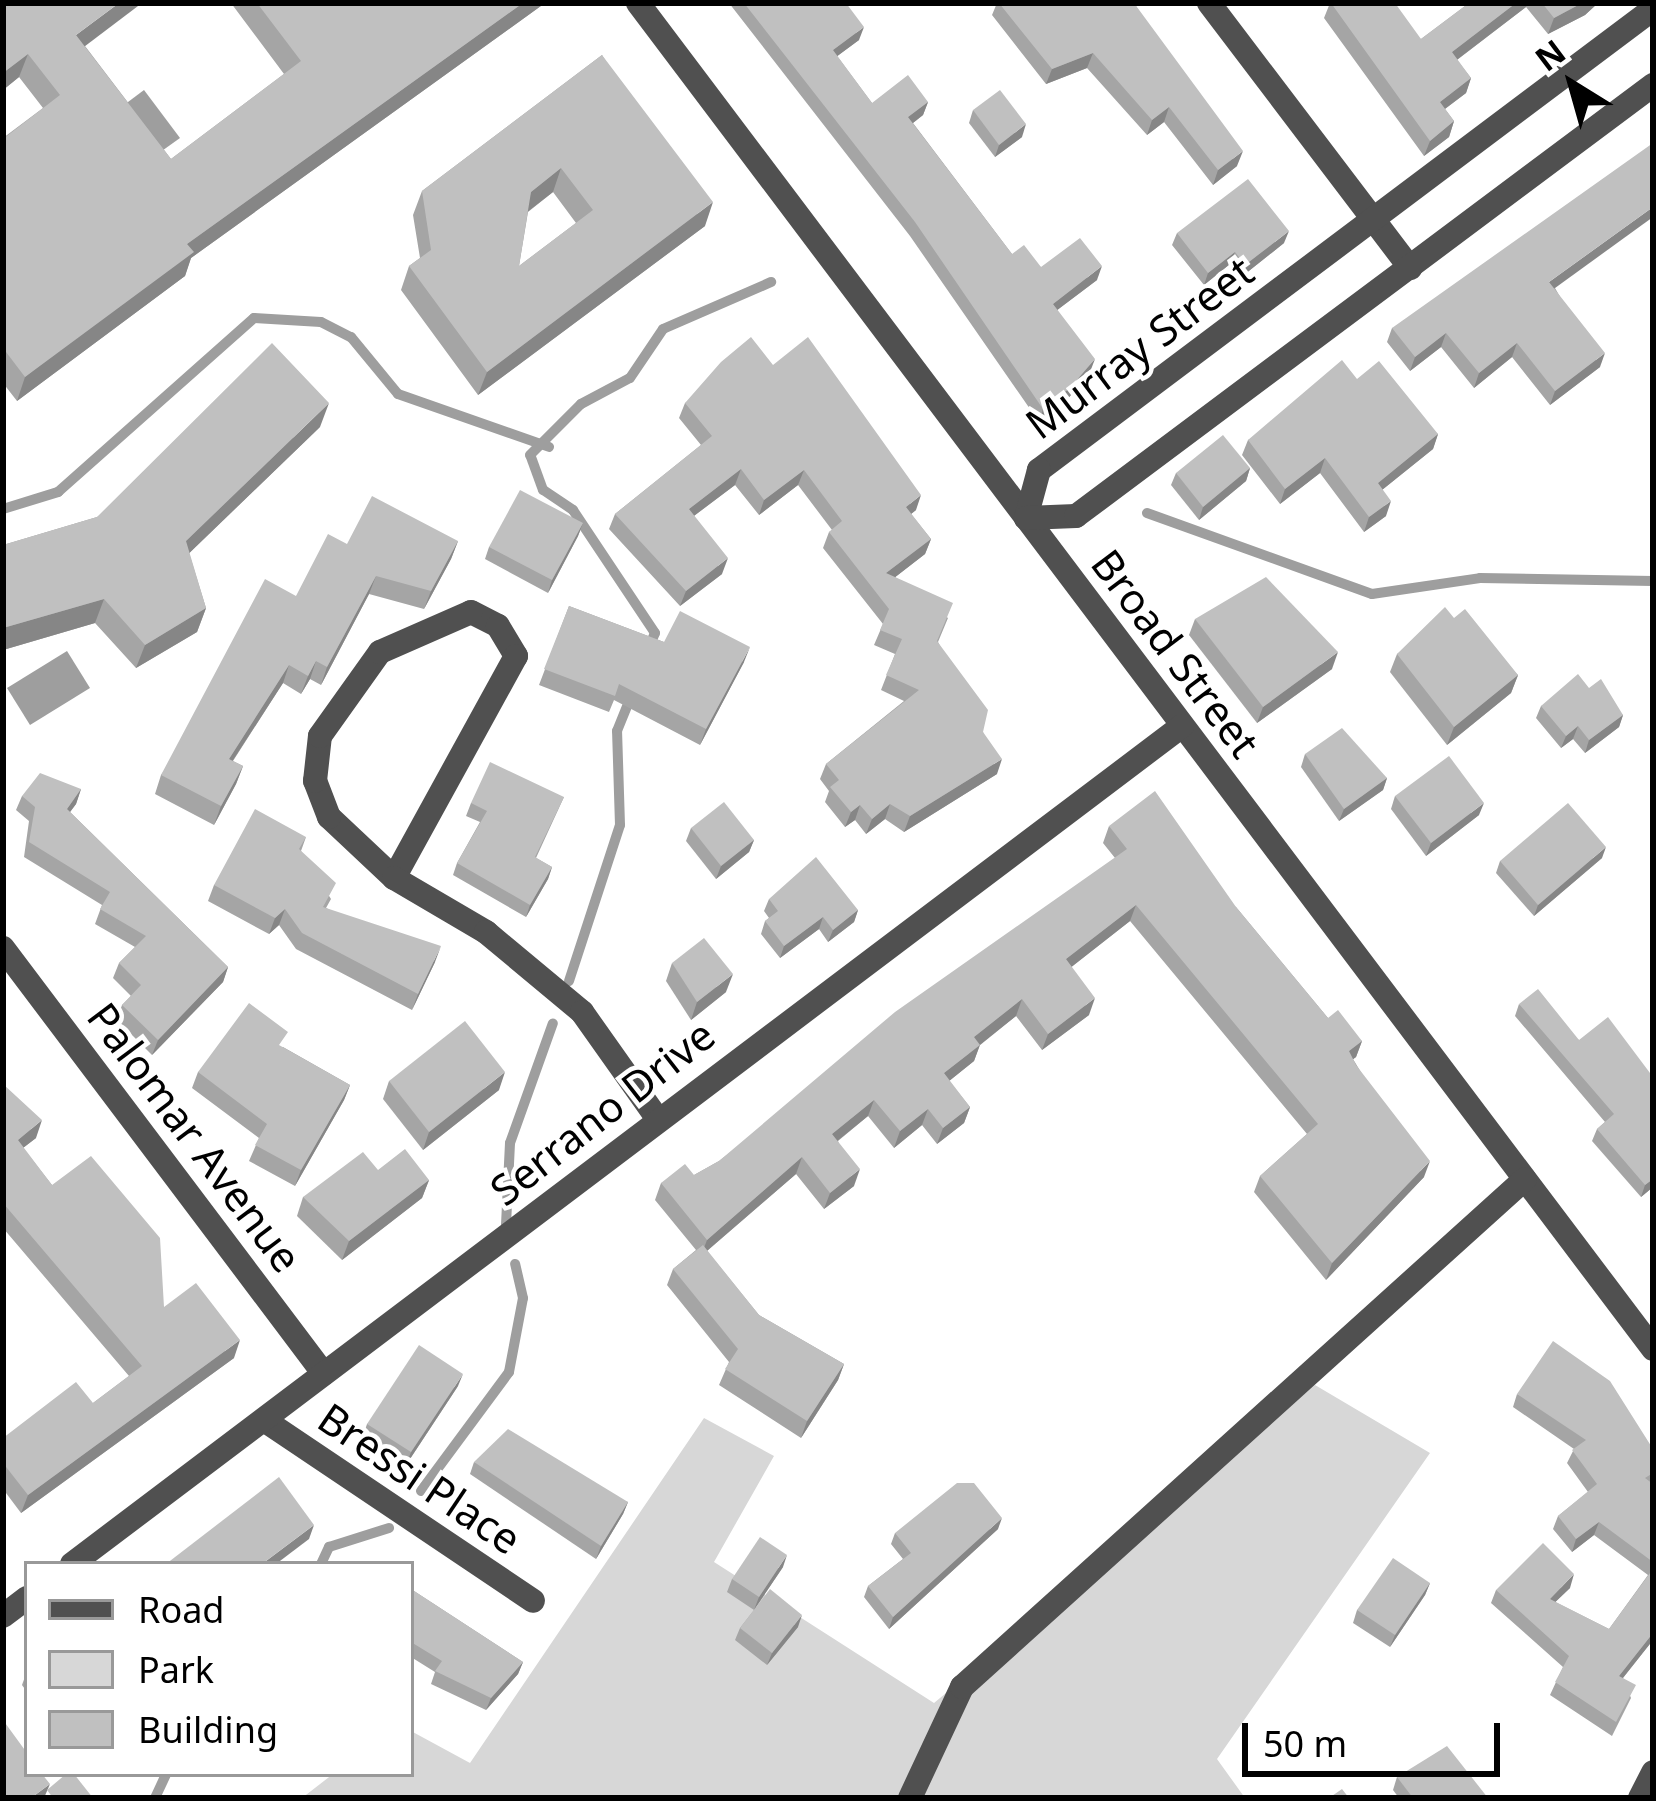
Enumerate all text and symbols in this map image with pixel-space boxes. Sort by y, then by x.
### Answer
north arrow [1512,24,1632,144]
text: N [1526,29,1574,81]
street label: Murray Street [1016,245,1262,449]
street label: Broad Street [1082,539,1270,767]
street label: Palomar Avenue [77,993,313,1281]
street label: Serrano Drive [480,1009,724,1215]
street label: Bressi Place [309,1392,531,1564]
legend [24,1561,414,1777]
text: Road [138,1585,225,1634]
text: Park [138,1645,214,1694]
scale bar [1248,1699,1506,1773]
text: Building [138,1705,278,1754]
text: 50 m [1263,1719,1347,1768]

